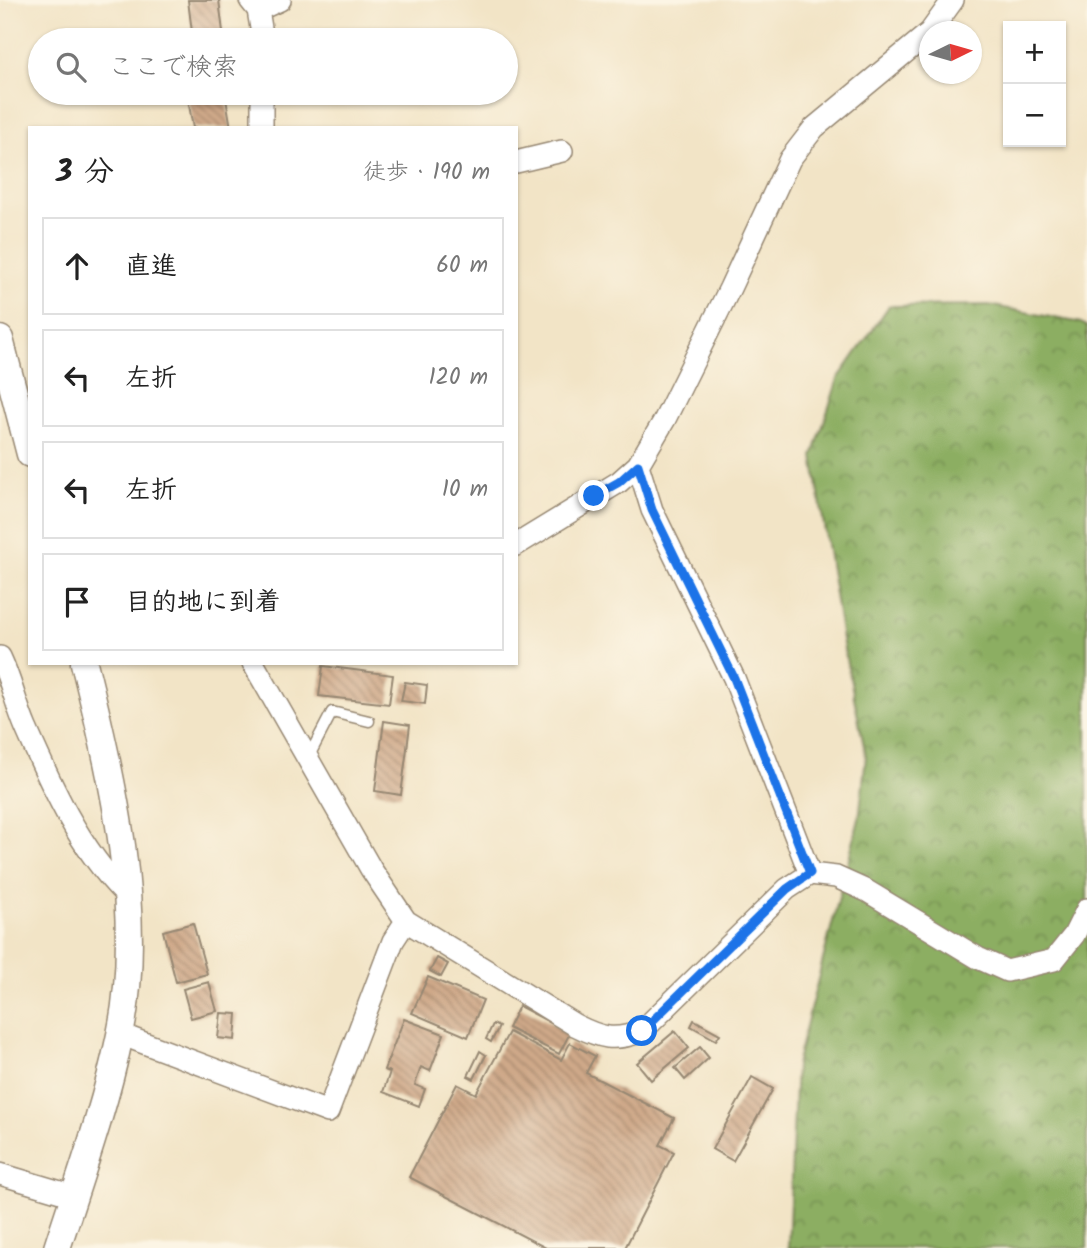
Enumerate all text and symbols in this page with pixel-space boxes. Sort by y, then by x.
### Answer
north arrow [919,21,982,84]
map controls [1003,21,1066,147]
button: + [1003,21,1066,84]
search box [28,28,518,105]
text: ここで検索 [108,47,238,89]
icon: search [52,48,90,86]
button: − [1003,84,1066,147]
text: 3 分 [56,149,114,197]
text: 徒歩 · 190 m [363,155,490,191]
text: 直進 [125,246,177,288]
icon: ahead [58,247,96,285]
text: 60 m [436,248,488,284]
text: 左折 [125,358,177,400]
icon: left [58,359,96,397]
text: 120 m [428,360,488,396]
text: 左折 [125,470,177,512]
icon: left [58,471,96,509]
text: 10 m [442,472,488,508]
route end [578,480,609,511]
text: 目的地に到着 [125,582,281,624]
icon: arrive [58,583,96,621]
route start [626,1015,657,1046]

